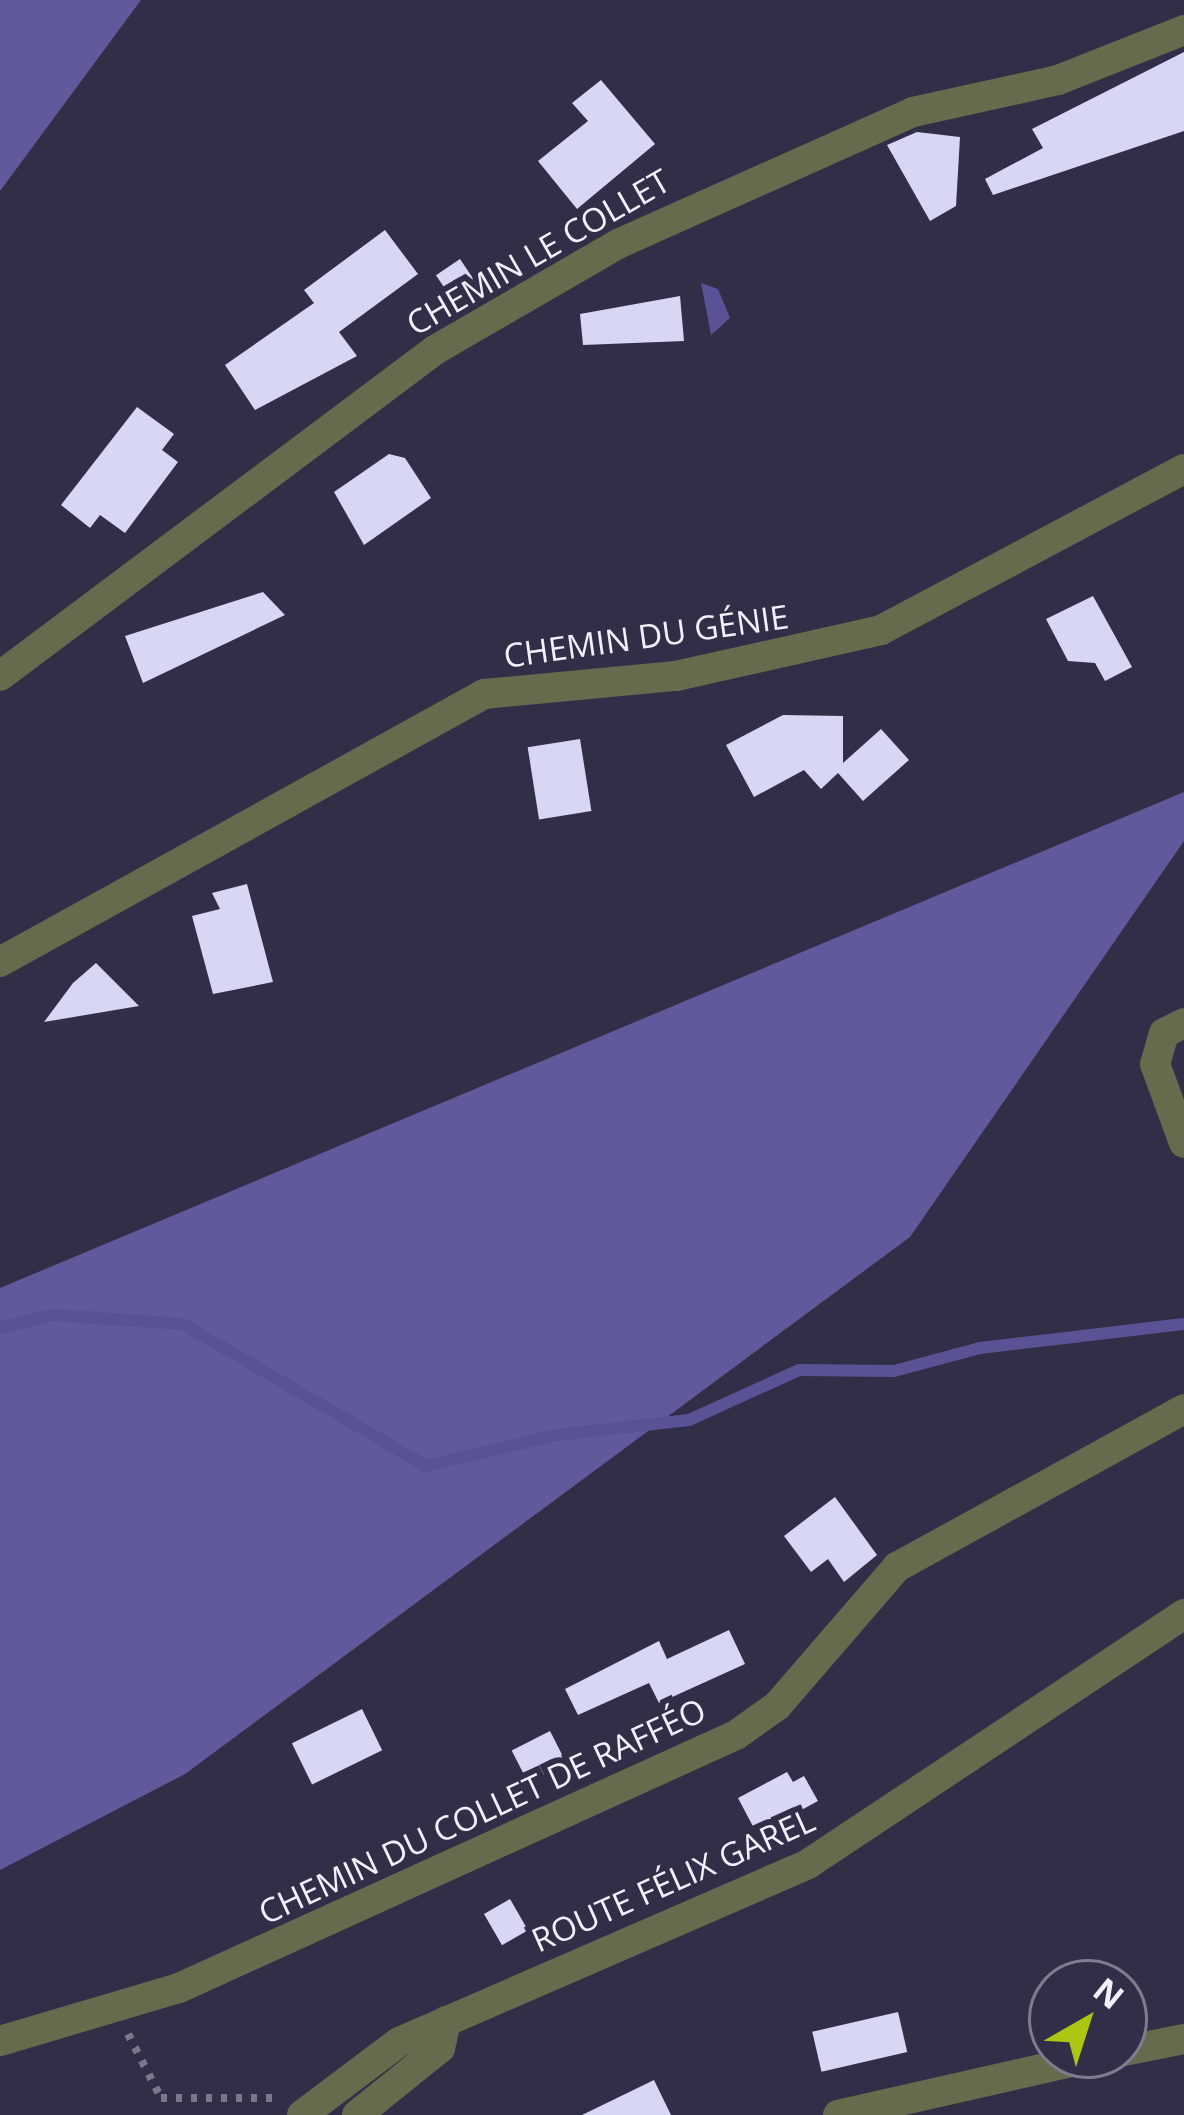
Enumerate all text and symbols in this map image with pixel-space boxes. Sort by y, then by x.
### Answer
street label: CHEMIN LE COLLET [399,161,677,343]
street label: CHEMIN DU GÉNIE [501,596,791,676]
street label: CHEMIN DU COLLET DE RAFFÉO [252,1690,712,1932]
street label: ROUTE FÉLIX GAREL [525,1800,821,1960]
north arrow [1028,1959,1148,2079]
text: N [1084,1967,1134,2019]

